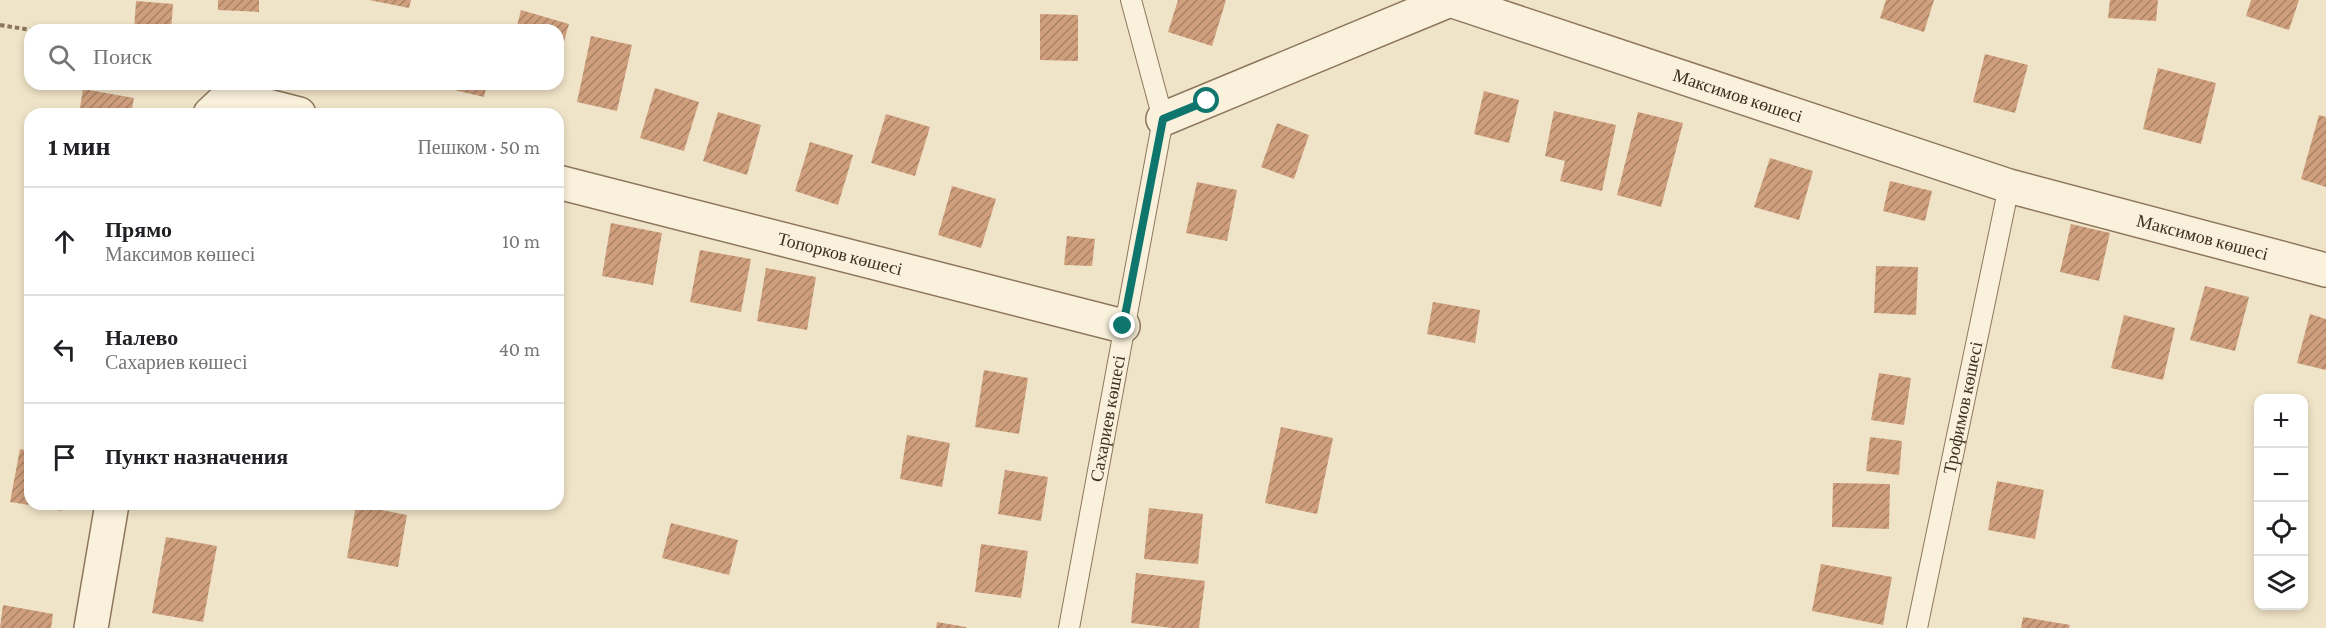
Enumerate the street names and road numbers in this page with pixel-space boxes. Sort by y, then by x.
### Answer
street label: Максимов көшесі [1670,65,1805,127]
street label: Максимов көшесі [2135,210,2270,264]
street label: Топорков көшесі [775,228,905,279]
street label: Трофимов көшесі [1939,340,1986,476]
street label: Сахариев көшесі [1086,354,1129,483]

